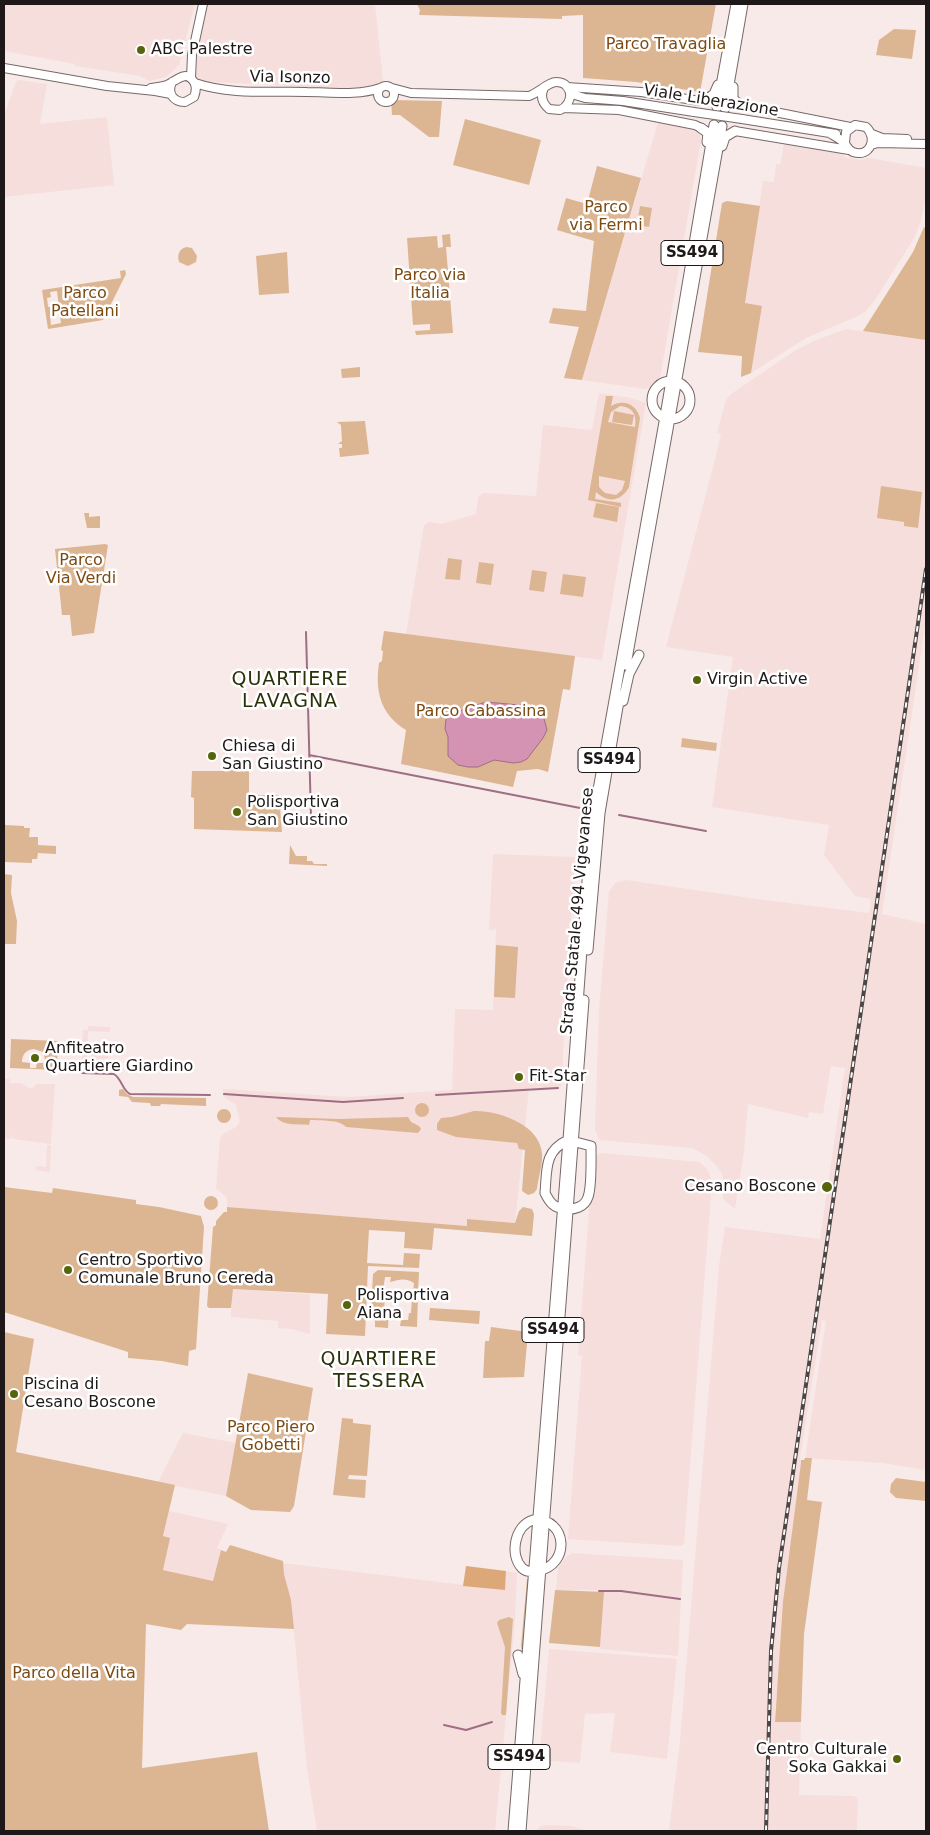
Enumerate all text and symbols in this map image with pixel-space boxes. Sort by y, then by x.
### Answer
park label: Parco Travaglia [606,35,726,55]
place label: ABC Palestre [151,40,253,60]
marker: ABC Palestre [135,44,147,56]
street label: Via Isonzo [249,68,331,88]
street label: Viale Liberazione [642,81,780,121]
park label: Parco via Fermi [569,198,643,236]
road number: SS494 [661,240,723,266]
park label: Parco via Italia [394,266,466,304]
park label: Parco Patellani [51,284,119,322]
park label: Parco Via Verdi [46,551,116,589]
district label: QUARTIERE LAVAGNA [230,669,350,713]
place label: Virgin Active [707,670,808,690]
marker: Virgin Active [691,674,703,686]
park label: Parco Cabassina [416,702,546,722]
place label: Chiesa di San Giustino [222,737,323,775]
road number: SS494 [578,748,640,772]
marker: Chiesa di San Giustino [206,750,218,762]
street label: Strada Statale 494 Vigevanese [558,787,598,1035]
place label: Polisportiva San Giustino [247,793,348,831]
marker: Polisportiva San Giustino [231,806,243,818]
place label: Anfiteatro Quartiere Giardino [45,1039,193,1077]
marker: Anfiteatro Quartiere Giardino [29,1052,41,1064]
place label: Fit-Star [529,1067,586,1087]
marker: Fit-Star [513,1071,525,1083]
place label: Cesano Boscone [684,1177,816,1197]
marker: Cesano Boscone [820,1180,834,1194]
place label: Centro Sportivo Comunale Bruno Cereda [78,1251,274,1289]
marker: Centro Sportivo Comunale Bruno Cereda [62,1264,74,1276]
place label: Polisportiva Aiana [357,1286,450,1324]
marker: Polisportiva Aiana [341,1299,353,1311]
road number: SS494 [522,1318,584,1342]
district label: QUARTIERE TESSERA [319,1349,439,1393]
place label: Piscina di Cesano Boscone [24,1375,156,1413]
marker: Piscina di Cesano Boscone [8,1388,20,1400]
park label: Parco Piero Gobetti [227,1418,315,1456]
park label: Parco della Vita [12,1664,136,1684]
place label: Centro Culturale Soka Gakkai [756,1740,887,1778]
road number: SS494 [488,1744,550,1770]
marker: Centro Culturale Soka Gakkai [891,1753,903,1765]

